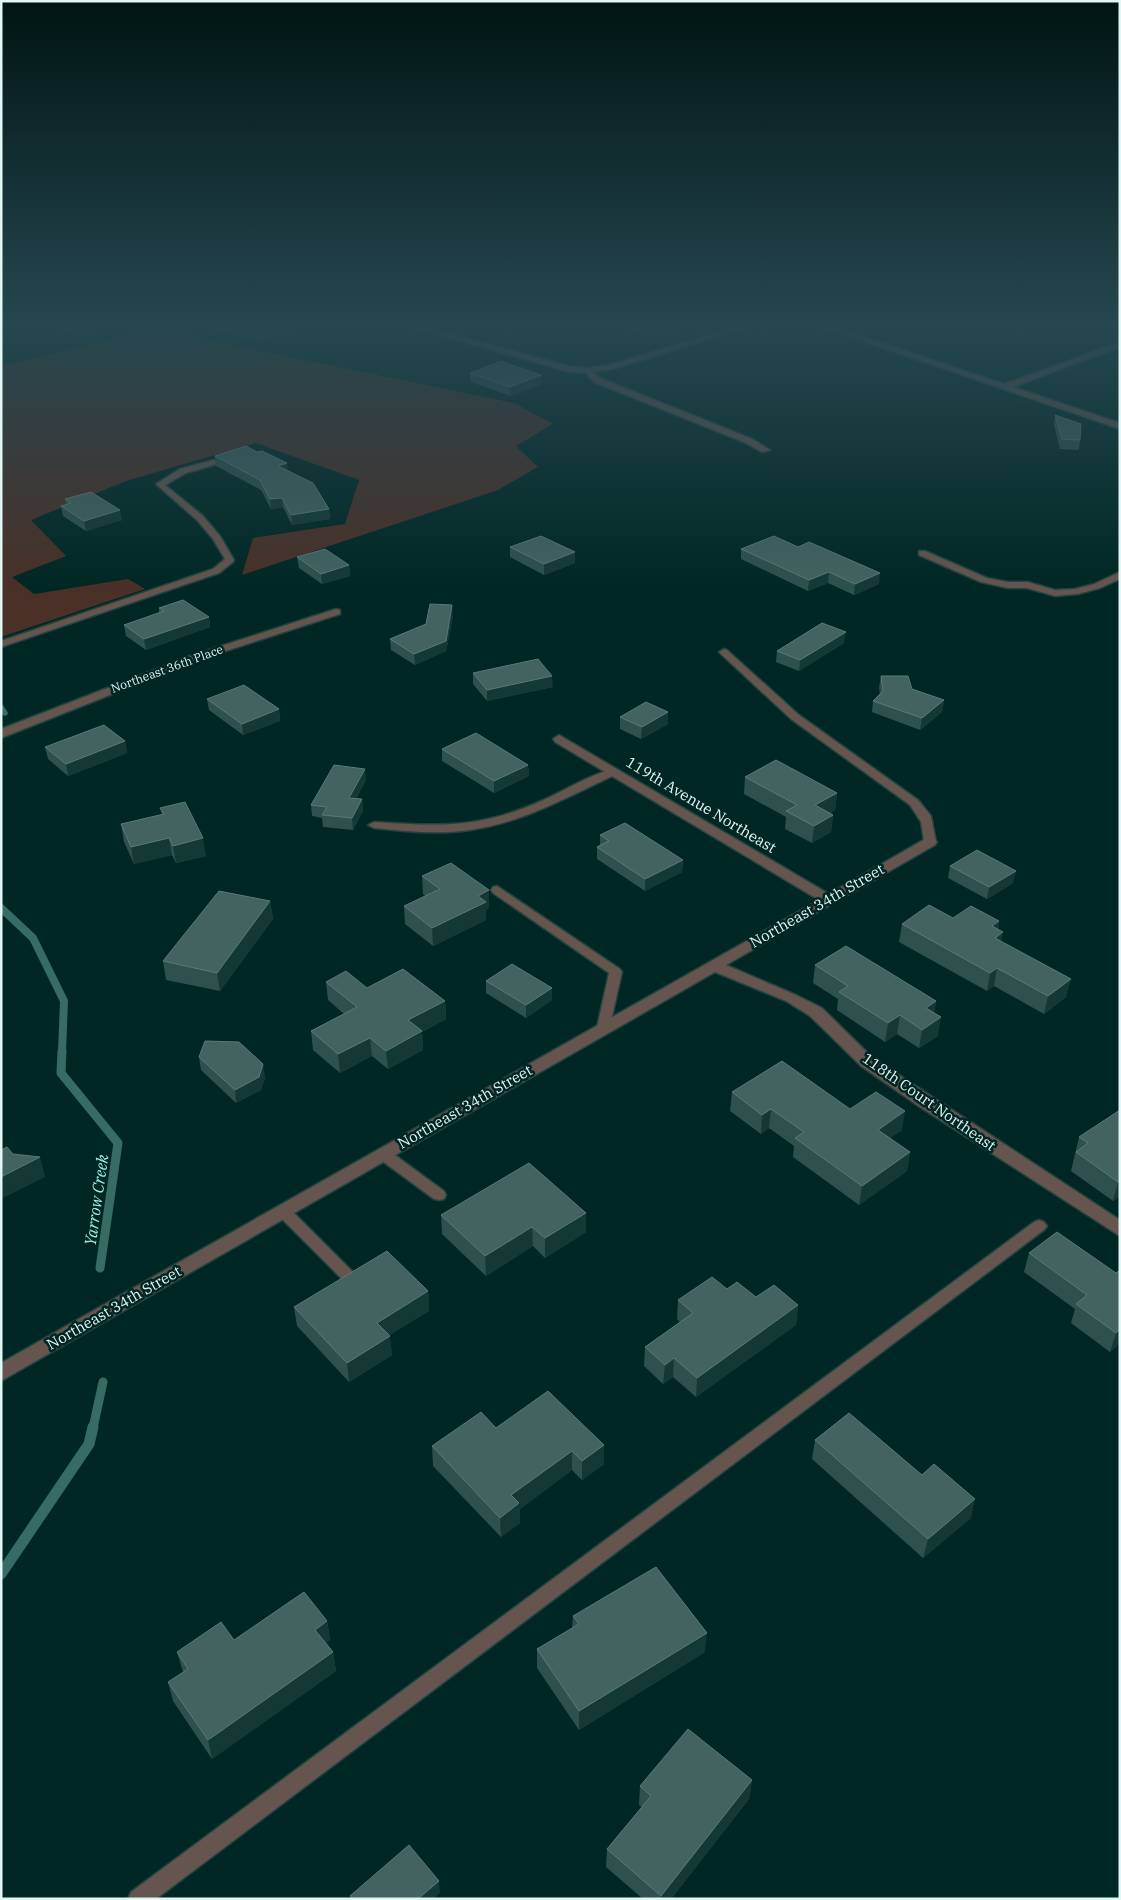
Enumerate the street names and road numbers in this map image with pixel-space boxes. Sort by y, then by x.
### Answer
street label: Northeast 36th Place [109,641,225,696]
street label: 119th Avenue Northeast [623,752,780,857]
street label: Northeast 34th Street [746,859,887,952]
street label: 118th Court Northeast [859,1048,1000,1155]
street label: Northeast 34th Street [394,1060,535,1153]
street label: Northeast 34th Street [43,1261,184,1354]

